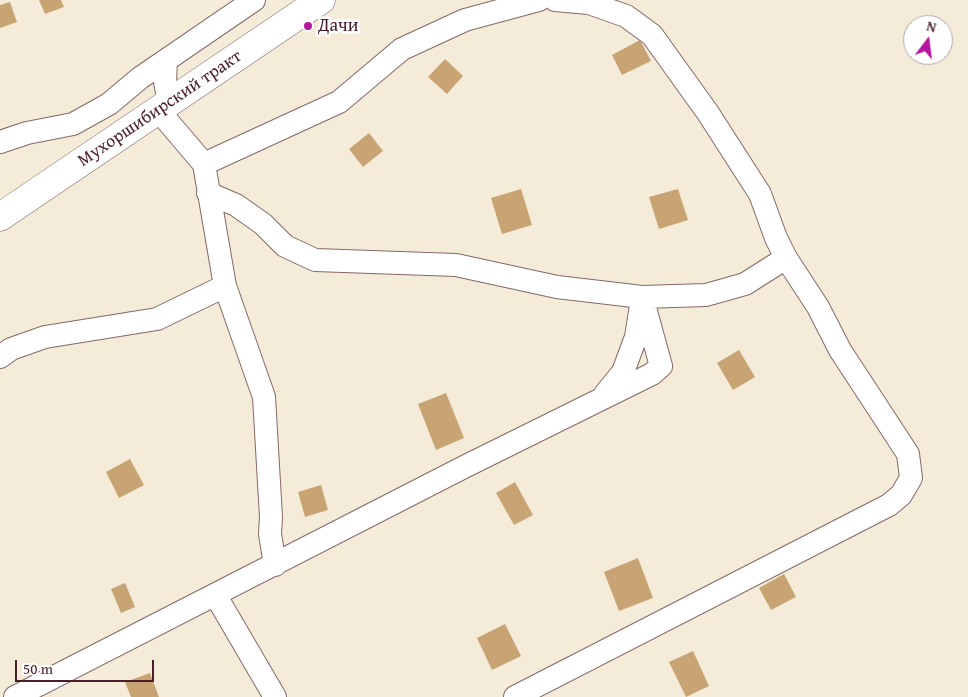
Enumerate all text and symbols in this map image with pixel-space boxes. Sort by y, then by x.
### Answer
place label: Дачи [318,15,358,37]
north arrow [903,15,953,65]
text: N [925,16,939,37]
marker: Дачи [302,20,314,32]
street label: Мухоршибирский тракт [74,46,246,172]
scale bar [18,650,156,682]
text: 50 m [23,658,53,679]

